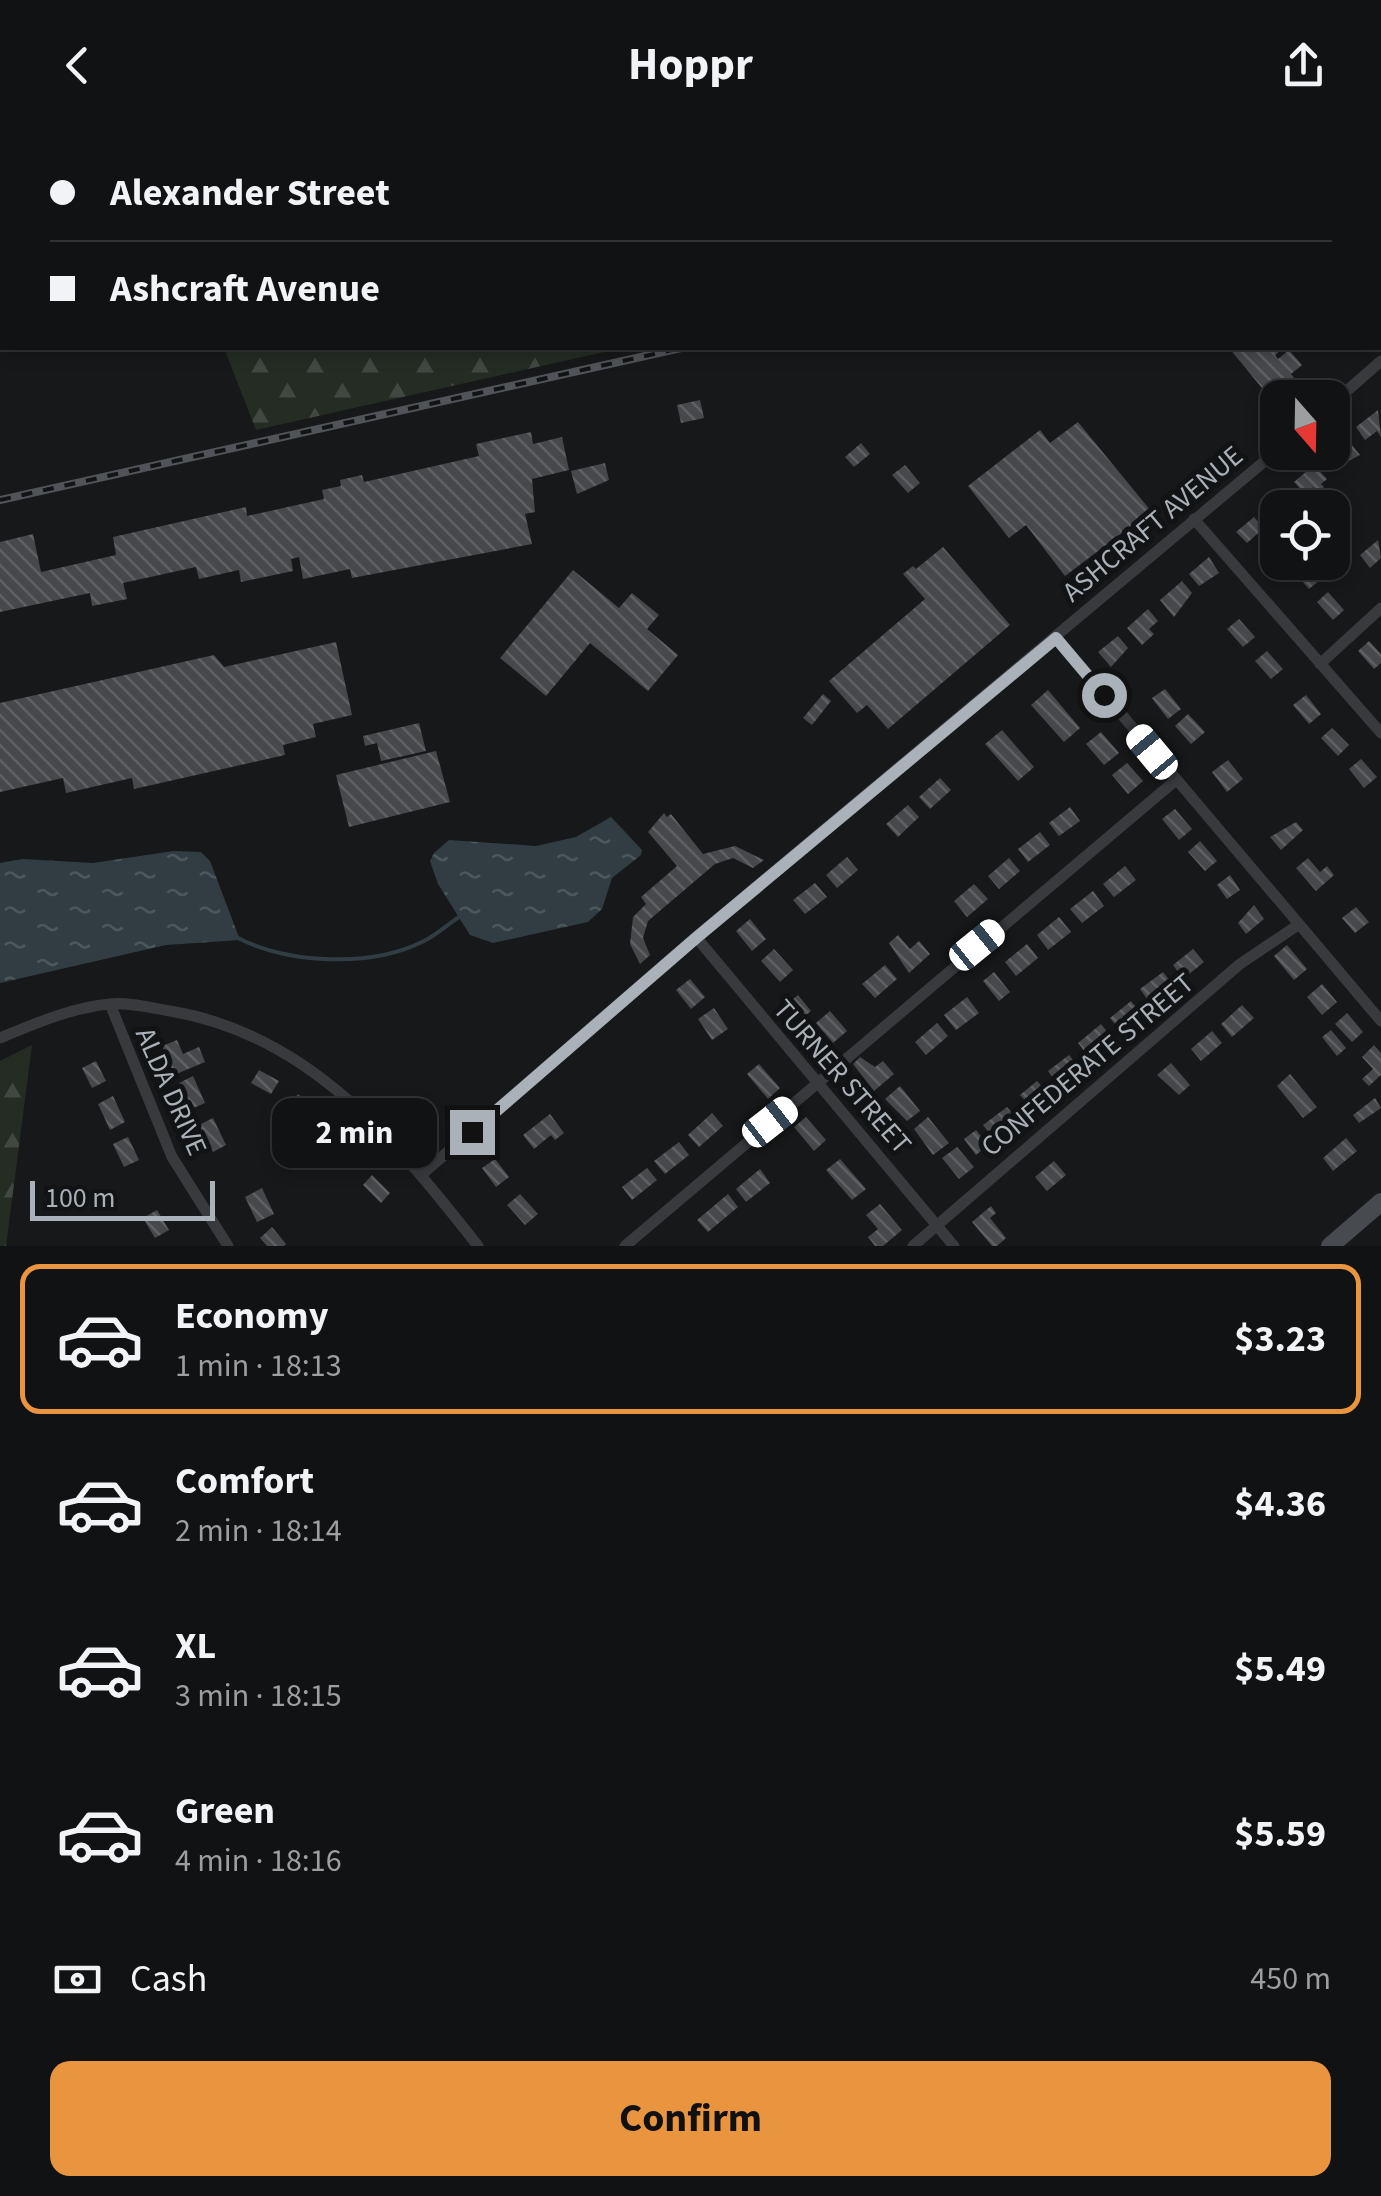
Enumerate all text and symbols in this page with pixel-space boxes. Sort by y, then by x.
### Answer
text: Hoppr [628,33,753,97]
icon: back [50,38,105,93]
icon: share [1276,38,1331,93]
text: Alexander Street [110,166,390,220]
text: Ashcraft Avenue [110,262,380,316]
north arrow [1260,380,1350,470]
map controls [1260,380,1350,580]
street label: ASHCRAFT AVENUE [1054,436,1252,611]
button: locate [1260,490,1350,580]
route start [1082,673,1127,718]
car [1121,719,1183,785]
car [944,914,1010,976]
street label: CONFEDERATE STREET [972,964,1203,1166]
street label: TURNER STREET [764,991,921,1163]
street label: ALDA DRIVE [125,1021,217,1162]
car [737,1092,803,1152]
callout: 2 min [272,1097,437,1167]
text: 2 min [316,1110,393,1156]
route end [450,1110,495,1155]
scale bar [30,1176,215,1220]
text: 100 m [45,1178,116,1218]
text: Economy [175,1289,328,1343]
icon: car [55,1294,145,1384]
text: $3.23 [1234,1312,1326,1366]
text: 1 min · 18:13 [175,1343,342,1389]
text: Comfort [175,1454,314,1508]
icon: car [55,1459,145,1549]
text: $4.36 [1234,1477,1326,1531]
text: 2 min · 18:14 [175,1508,342,1554]
text: XL [175,1619,216,1673]
icon: car [55,1624,145,1714]
text: $5.49 [1234,1642,1326,1696]
text: 3 min · 18:15 [175,1673,342,1719]
text: Green [175,1784,275,1838]
icon: car [55,1789,145,1879]
text: $5.59 [1234,1807,1326,1861]
text: 4 min · 18:16 [175,1838,342,1884]
icon: cash [50,1952,105,2007]
text: Cash [130,1952,207,2006]
text: 450 m [1250,1956,1331,2002]
button: Confirm [50,2061,1331,2176]

